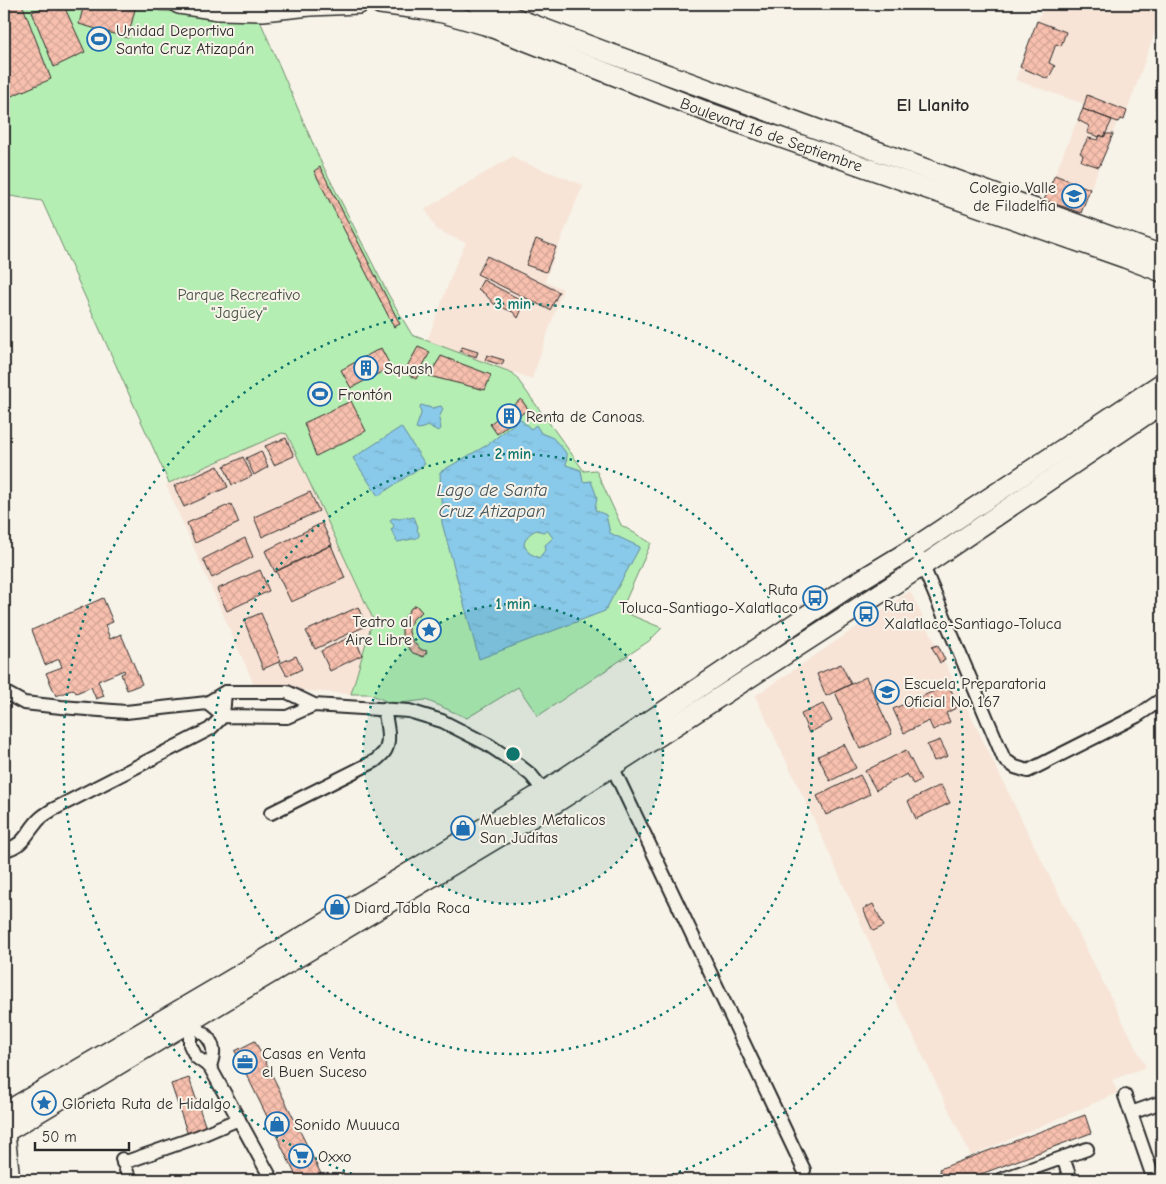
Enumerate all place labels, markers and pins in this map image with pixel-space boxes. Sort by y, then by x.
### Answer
place label: Unidad Deportiva Santa Cruz Atizapán [116,22,254,58]
sports icon: Unidad Deportiva Santa Cruz Atizapán [86,26,112,52]
place label: Colegio Valle de Filadelfia [969,179,1056,215]
school or university icon: Colegio Valle de Filadelfia [1061,183,1087,209]
building icon: Squash [353,355,379,381]
place label: Squash [384,360,433,378]
sports icon: Frontón [307,381,333,407]
place label: Frontón [338,386,392,404]
building icon: Renta de Canoas. [496,403,522,429]
place label: Renta de Canoas. [526,408,645,426]
place label: Ruta Toluca-Santiago-Xalatlaco [619,581,798,617]
bus stop icon: Ruta Toluca-Santiago-Xalatlaco [802,585,828,611]
place label: Ruta Xalatlaco-Santiago-Toluca [884,597,1062,633]
bus stop icon: Ruta Xalatlaco-Santiago-Toluca [853,601,879,627]
place label: Teatro al Aire Libre [345,613,412,649]
place icon: Teatro al Aire Libre [416,617,442,643]
place label: Escuela Preparatoria Oficial No. 167 [904,675,1046,711]
school or university icon: Escuela Preparatoria Oficial No. 167 [874,679,900,705]
centre of rings [504,745,522,763]
place label: Muebles Metalicos San Juditas [480,811,606,847]
shop icon: Muebles Metalicos San Juditas [450,815,476,841]
shop icon: Diard Tabla Roca [324,894,350,920]
place label: Diard Tabla Roca [354,899,470,917]
place label: Casas en Venta el Buen Suceso [262,1045,367,1081]
office icon: Casas en Venta el Buen Suceso [232,1049,258,1075]
place icon: Glorieta Ruta de Hidalgo [31,1090,57,1116]
place label: Glorieta Ruta de Hidalgo [62,1095,231,1113]
shop icon: Sonido Muuuca [264,1111,290,1137]
place label: Sonido Muuuca [294,1116,400,1134]
supermarket icon: Oxxo [288,1143,314,1169]
place label: Oxxo [318,1148,352,1166]

